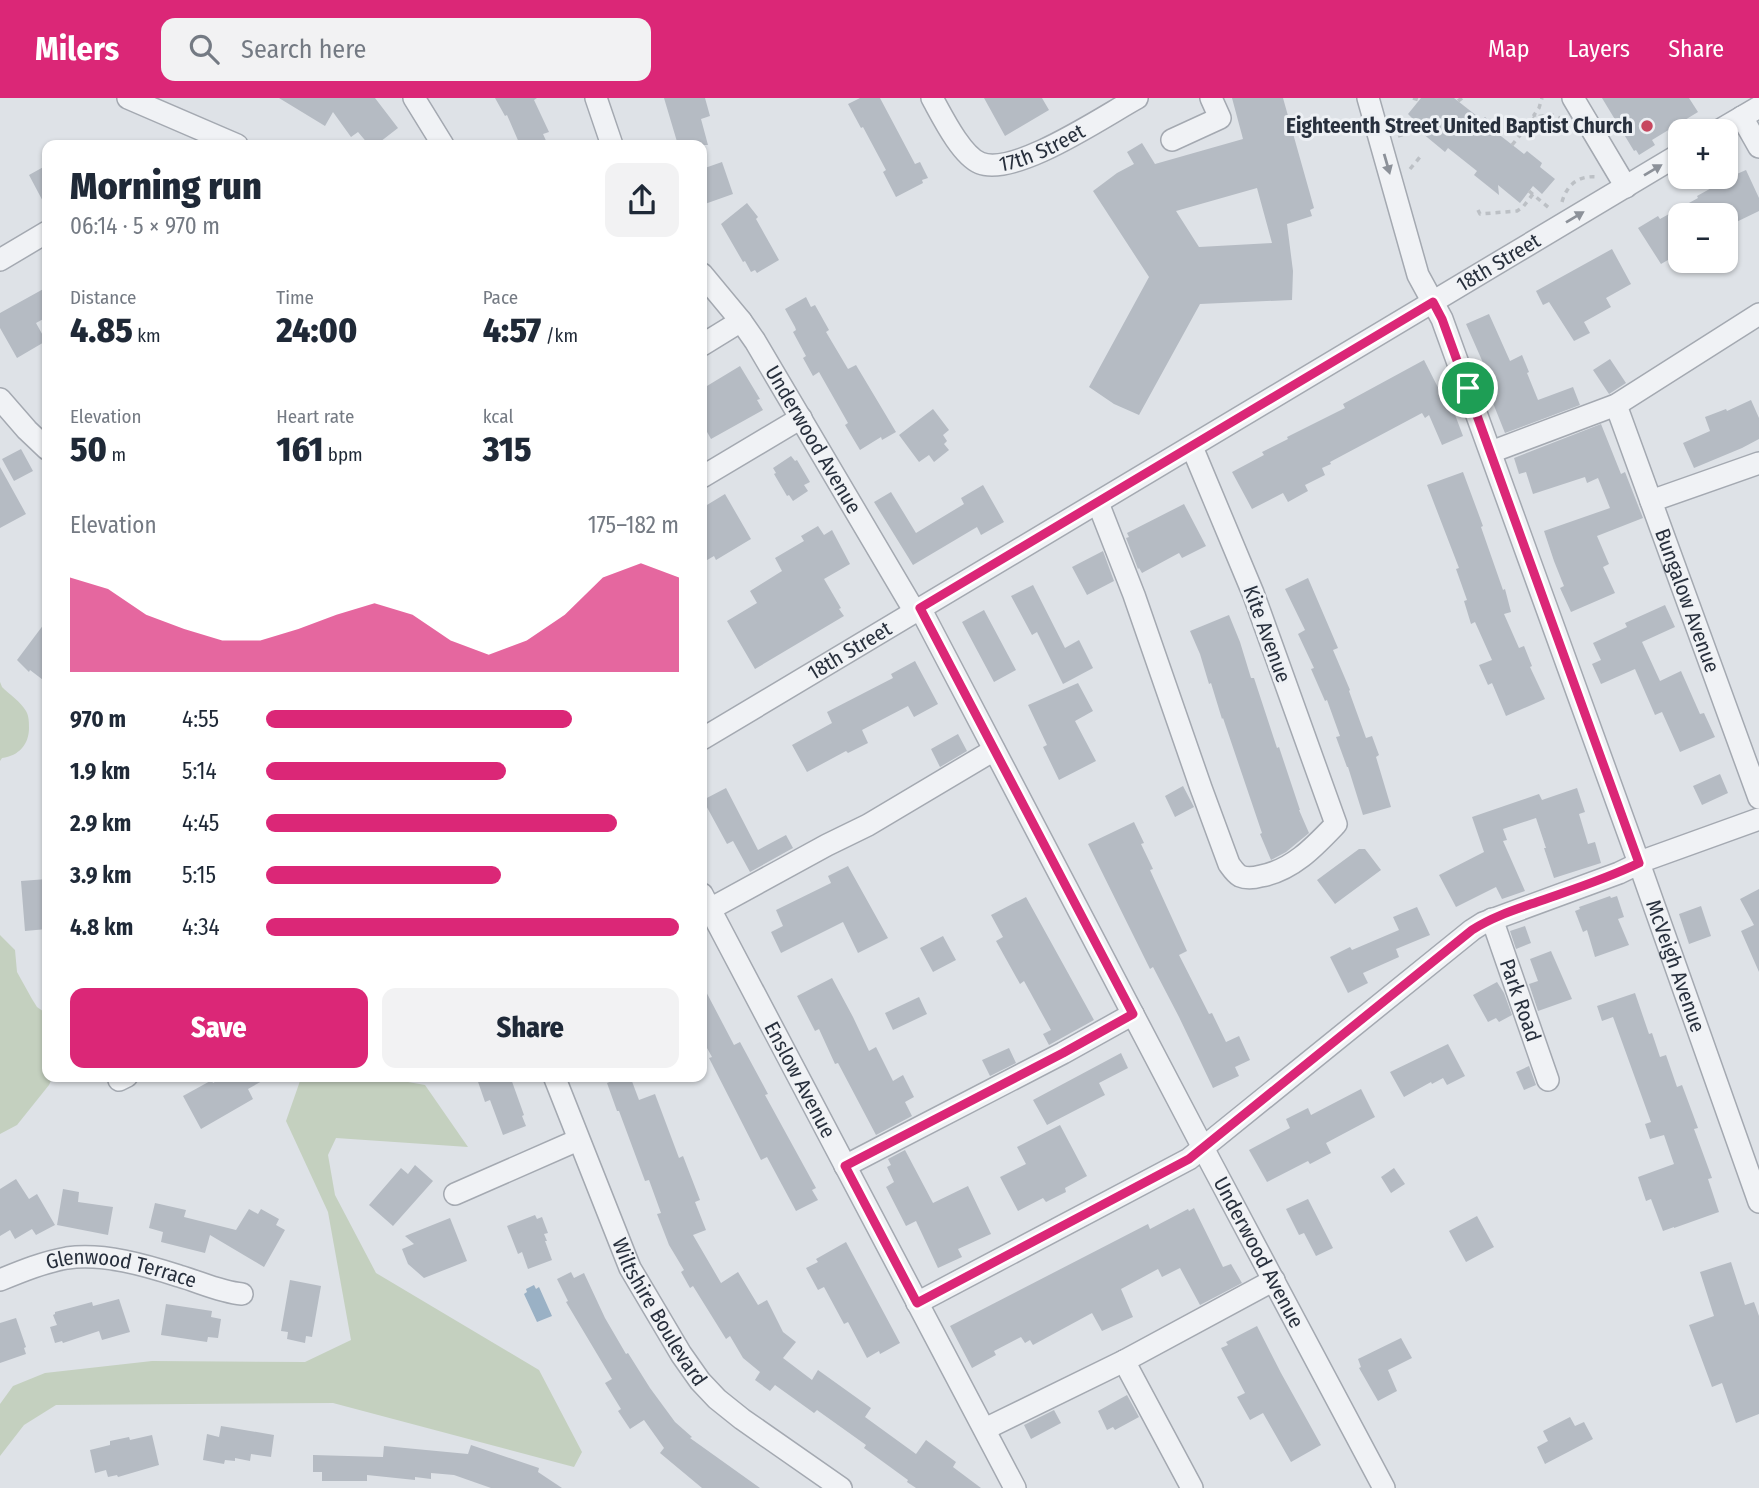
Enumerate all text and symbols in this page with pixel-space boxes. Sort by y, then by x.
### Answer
search box [161,18,651,81]
text: Milers [35,29,119,69]
icon: search [185,30,223,68]
text: Search here [241,34,366,65]
text: Map [1488,35,1530,63]
text: Layers [1568,35,1630,63]
text: Share [1668,35,1724,63]
place label: Eighteenth Street United Baptist Church [1286,113,1633,139]
street label: 17th Street [997,118,1090,178]
marker: Eighteenth Street United Baptist Church [1639,118,1655,134]
map controls [1668,119,1738,273]
button: + [1668,119,1738,189]
one-way arrow [1382,153,1392,174]
text: Morning run [70,163,262,209]
button: share [605,163,679,237]
one-way arrow [1643,164,1662,177]
button: − [1668,203,1738,273]
one-way arrow [1566,210,1585,223]
text: 06:14 · 5 × 970 m [70,212,220,240]
street label: 18th Street [1452,227,1545,298]
text: Distance [70,286,137,309]
text: Time [276,286,314,309]
text: Pace [483,286,518,309]
text: 4.85 [70,309,133,351]
text: 24:00 [276,309,357,351]
text: 4:57 [483,309,541,351]
text: km [133,324,161,347]
text: /km [541,324,578,347]
pin [1438,358,1498,418]
street label: Underwood Avenue [759,361,867,518]
icon: arrive [1449,369,1487,407]
text: Elevation [70,405,142,428]
text: Heart rate [276,405,354,428]
text: kcal [483,405,513,428]
text: 50 [70,428,107,470]
text: 161 [276,428,323,470]
text: 315 [483,428,532,470]
text: m [107,443,126,466]
text: bpm [323,443,363,466]
text: Elevation [70,511,157,539]
text: 175–182 m [588,511,679,539]
street label: Bungalow Avenue [1649,525,1725,676]
street label: Kite Avenue [1237,582,1297,686]
street label: 18th Street [803,616,896,686]
text: 970 m [70,705,126,733]
text: 4:55 [182,705,219,733]
text: 1.9 km [70,757,130,785]
text: 5:14 [182,757,217,785]
text: 2.9 km [70,809,131,837]
text: 4:45 [182,809,219,837]
text: 3.9 km [70,861,132,889]
text: 5:15 [182,861,216,889]
street label: McVeigh Avenue [1640,896,1711,1036]
text: 4.8 km [70,913,133,941]
text: 4:34 [182,913,220,941]
street label: Park Road [1494,955,1547,1045]
button: Save [70,988,368,1068]
button: Share [382,988,679,1068]
street label: Enslow Avenue [759,1017,841,1142]
street label: Underwood Avenue [1208,1172,1309,1333]
street label: Wiltshire Boulevard [606,1234,713,1391]
street label: Glenwood Terrace [43,1244,200,1294]

